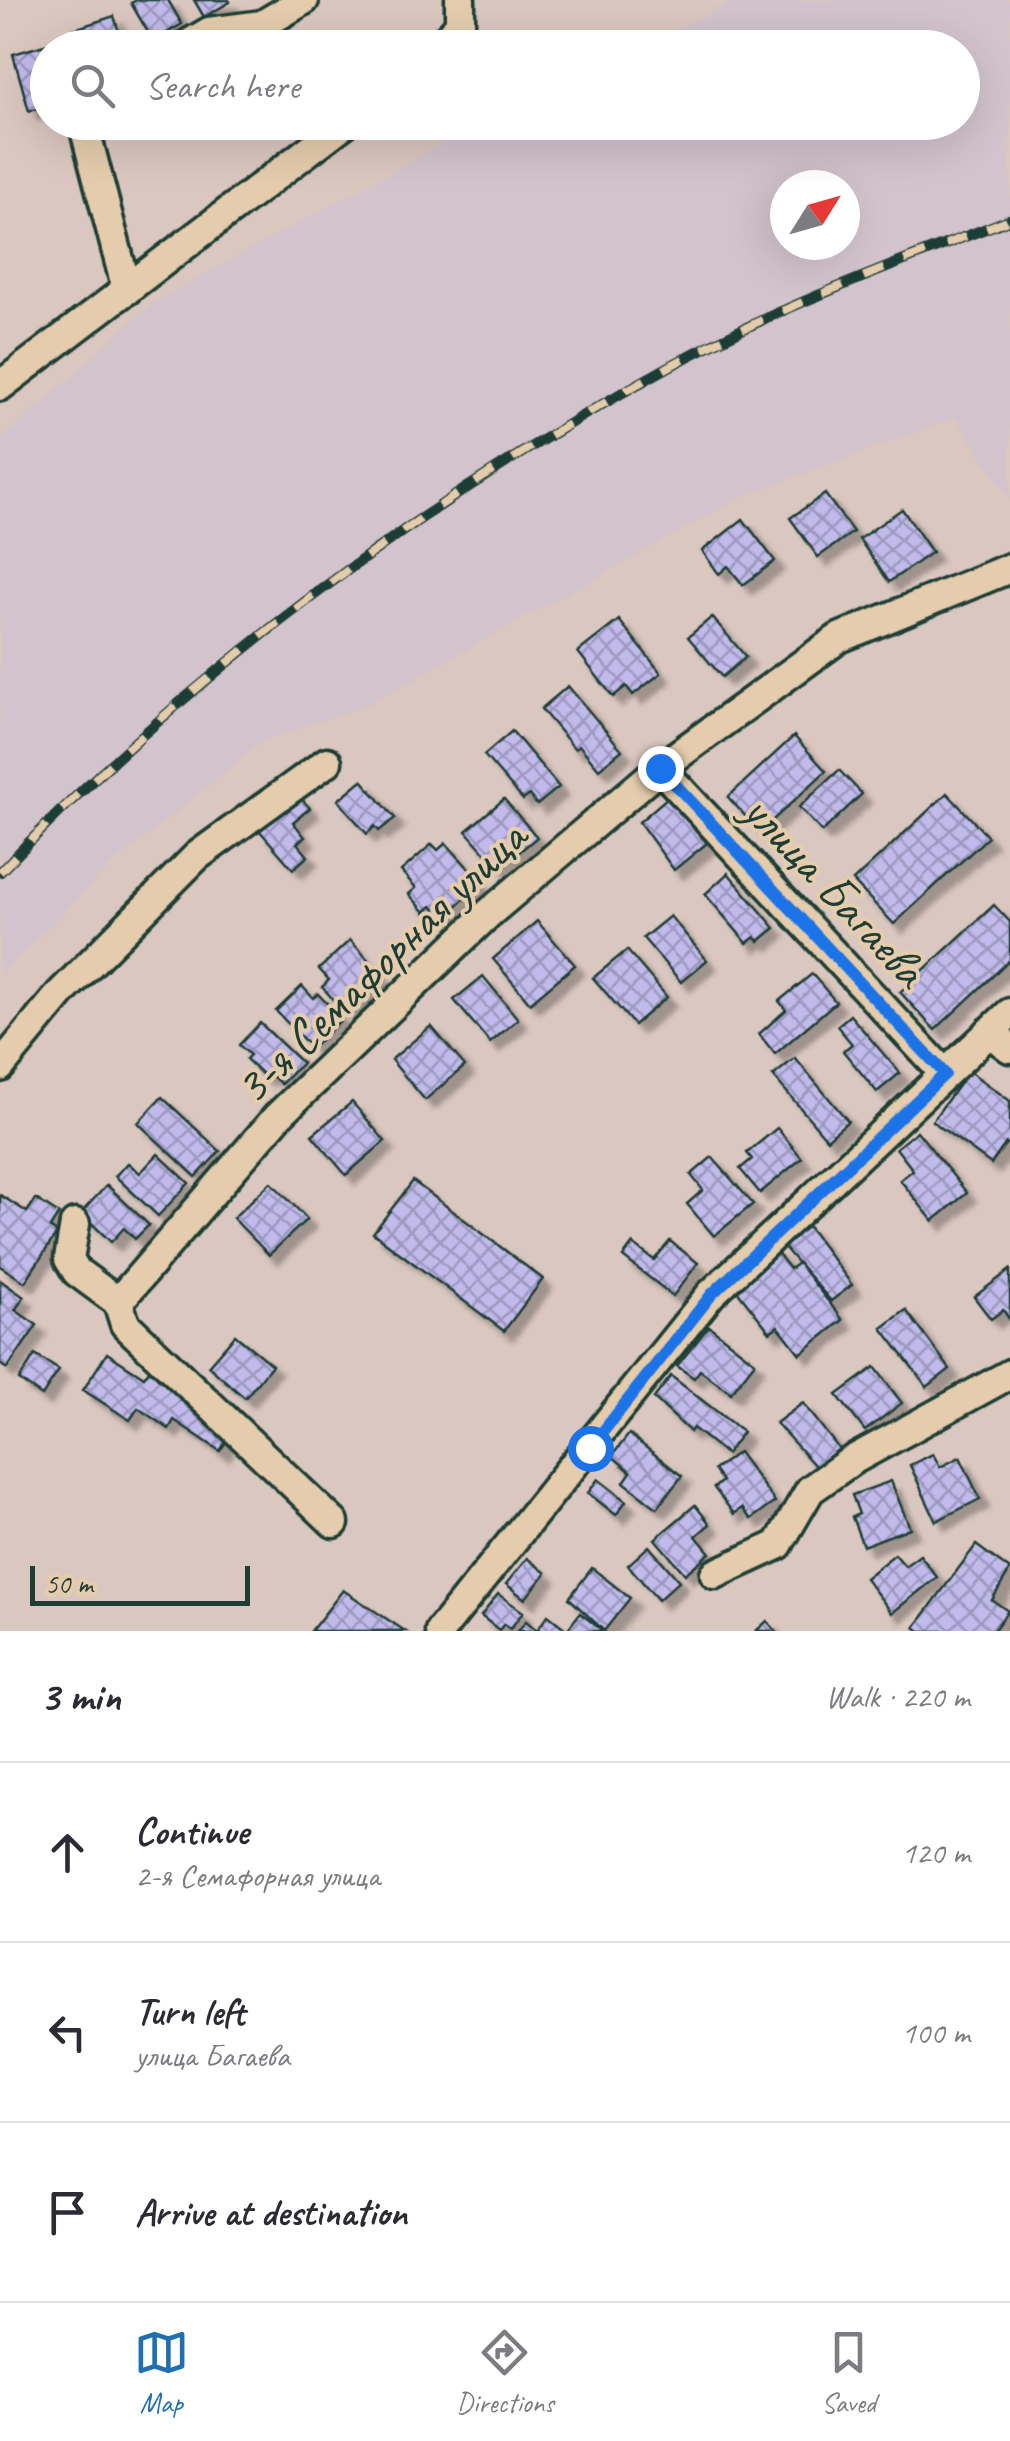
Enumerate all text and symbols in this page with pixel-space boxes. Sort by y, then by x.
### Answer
search box [30,30,980,140]
icon: search [65,58,120,113]
text: Search here [145,62,300,109]
north arrow [770,170,860,260]
route end [638,746,684,792]
street label: улица Багаева [727,778,943,1002]
street label: 3-я Семафорная улица [221,803,543,1117]
route start [568,1426,614,1472]
scale bar [30,1561,250,1606]
text: 50 m [45,1566,93,1601]
text: 3 min [40,1670,120,1723]
text: Walk · 220 m [826,1676,970,1717]
text: Continue [135,1808,249,1855]
icon: ahead [40,1825,95,1880]
text: 120 m [901,1832,970,1873]
text: 2-я Семафорная улица [135,1855,380,1896]
text: Turn left [135,1988,245,2035]
icon: left [40,2005,95,2060]
text: 100 m [901,2012,970,2053]
text: улица Багаева [135,2035,290,2076]
icon: arrive [40,2185,95,2240]
text: Arrive at destination [135,2189,407,2236]
tab: Map [134,2325,189,2420]
tab: Directions [456,2325,554,2420]
tab: Saved [821,2325,876,2420]

